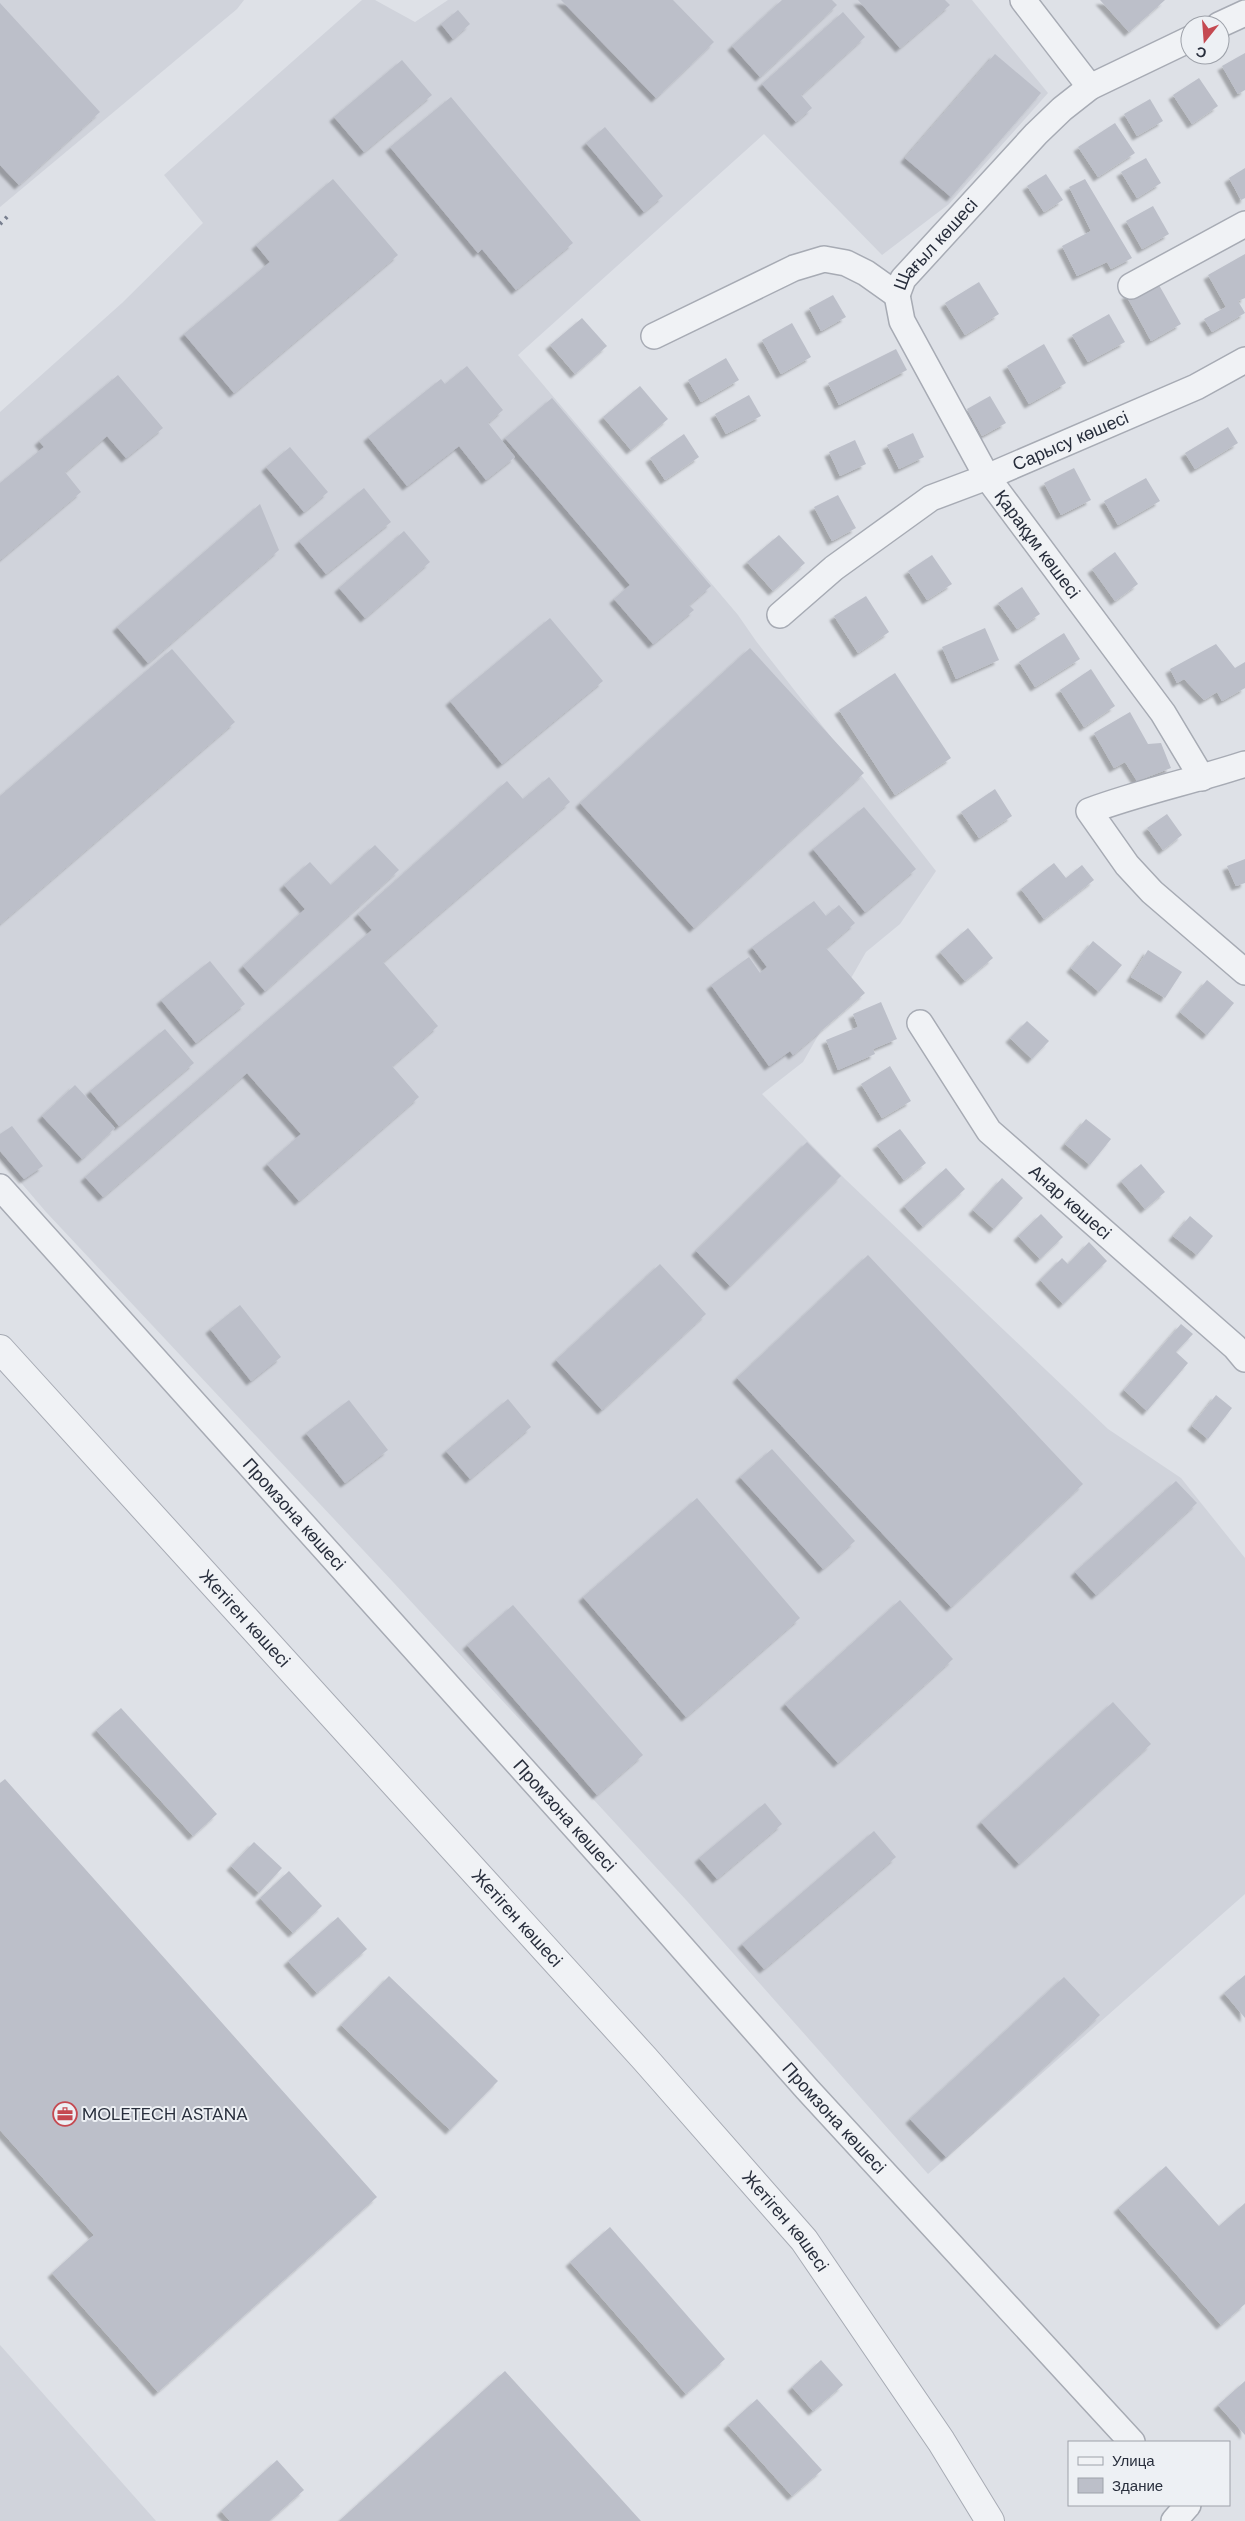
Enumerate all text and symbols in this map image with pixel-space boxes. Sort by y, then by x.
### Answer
north arrow [1180,15,1230,65]
text: С [1194,42,1209,63]
street label: Шағыл көшесі [888,193,983,294]
street label: Сарысу көшесі [1009,405,1132,477]
street label: Қарақұм көшесі [989,485,1086,603]
street label: Анар көшесі [1024,1159,1116,1245]
street label: Промзона көшесі [237,1453,351,1576]
street label: Жетіген көшесі [194,1564,295,1673]
street label: Промзона көшесі [508,1754,621,1877]
street label: Жетіген көшесі [466,1864,568,1972]
street label: Промзона көшесі [777,2057,891,2179]
office icon: MOLETECH ASTANA [52,2101,78,2127]
place label: MOLETECH ASTANA [82,2102,248,2126]
street label: Жетіген көшесі [737,2166,834,2277]
legend [1068,2441,1230,2506]
text: Улица [1112,2451,1155,2471]
text: Здание [1112,2476,1163,2496]

